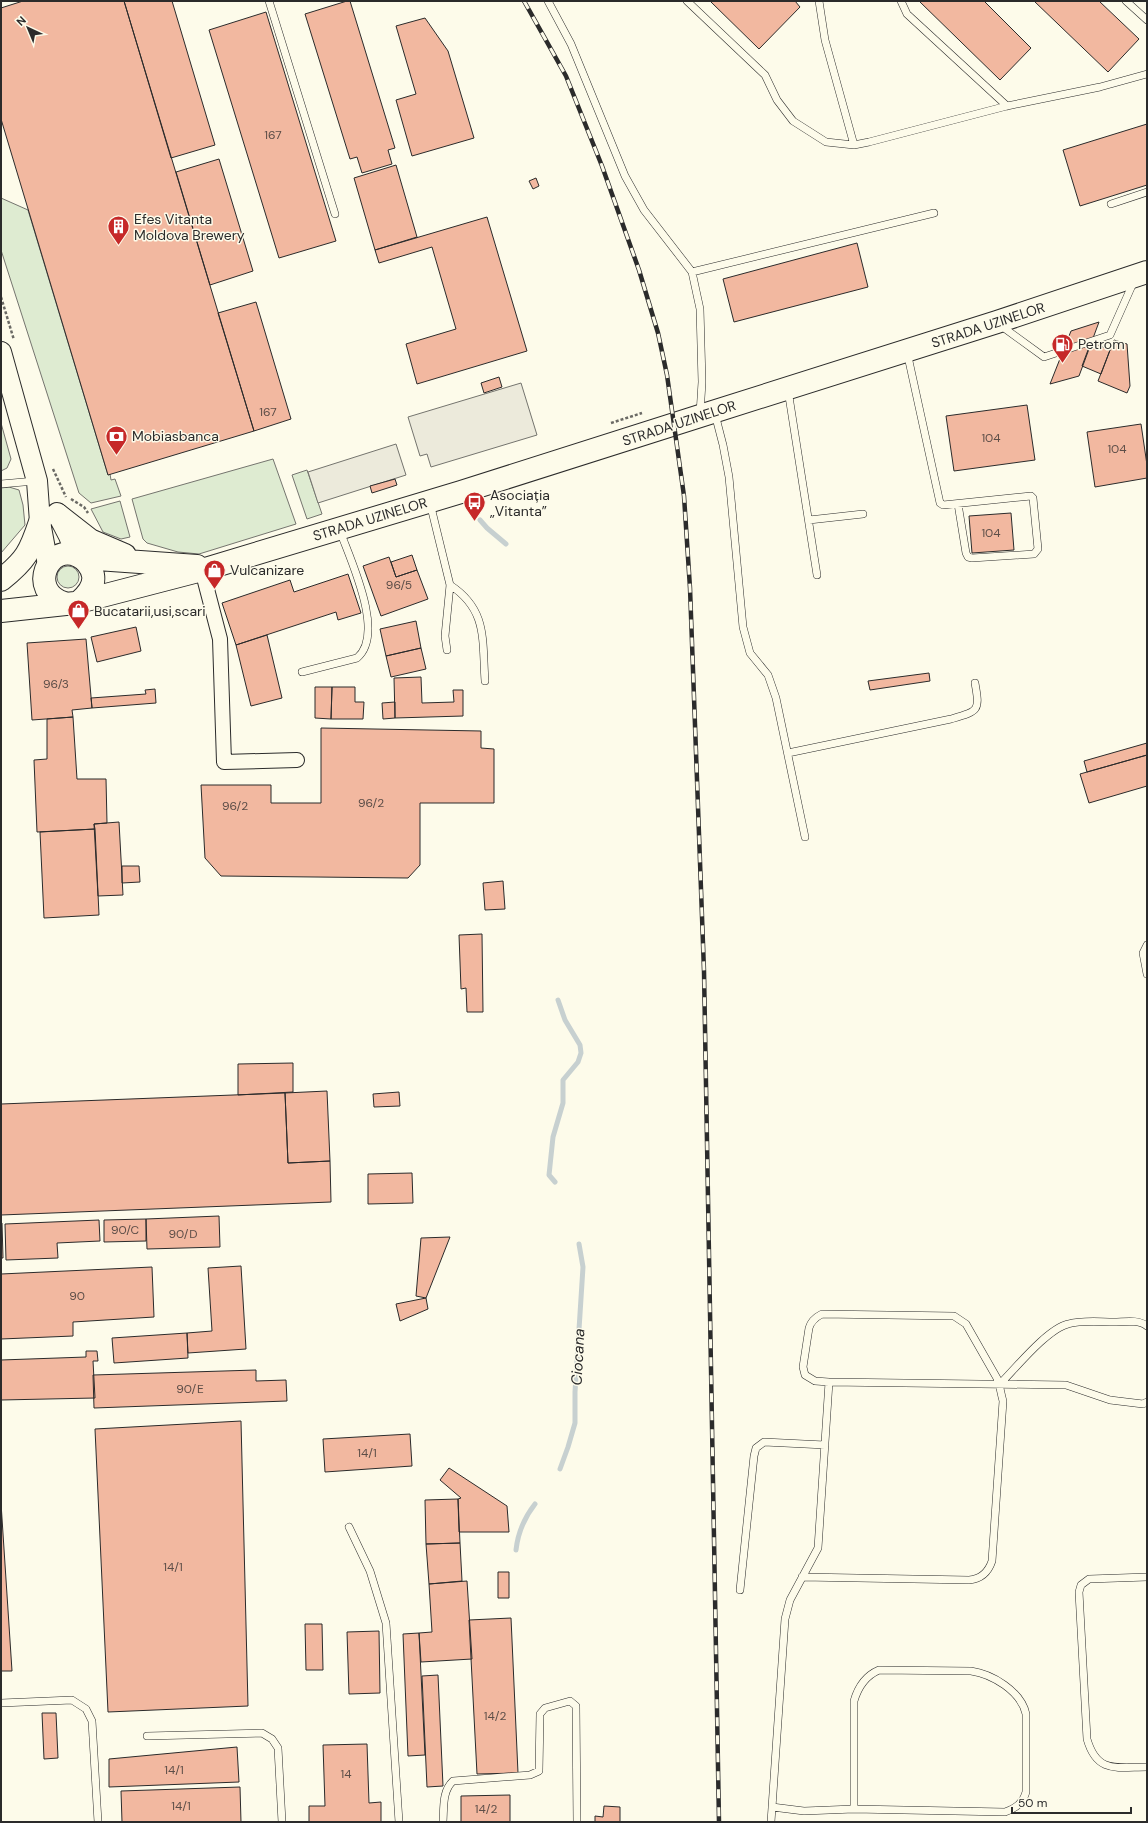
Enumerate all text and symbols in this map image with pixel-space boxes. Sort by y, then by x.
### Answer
north arrow [8,8,48,48]
text: N [13,13,29,29]
house number: 167 [264,127,282,143]
place label: Efes Vitanta Moldova Brewery [134,210,245,244]
building icon: Efes Vitanta Moldova Brewery [106,214,132,247]
street label: STRADA UZINELOR [929,298,1047,352]
fuel station icon: Petrom [1050,331,1076,364]
place label: Petrom [1078,335,1125,353]
street label: STRADA UZINELOR [620,396,738,450]
house number: 167 [259,404,277,420]
bank icon: Mobiasbanca [103,423,129,456]
place label: Mobiasbanca [132,427,219,445]
house number: 104 [981,430,1001,446]
house number: 104 [1107,441,1127,457]
place label: Asociația „Vitanta” [490,486,550,520]
bus stop icon: Asociația „Vitanta” [461,490,487,523]
street label: STRADA UZINELOR [311,493,429,545]
house number: 104 [981,525,1001,541]
shop icon: Vulcanizare [202,557,228,590]
place label: Vulcanizare [230,561,304,579]
house number: 96/5 [386,577,412,593]
shop icon: Bucatarii,usi,scari [66,598,92,631]
place label: Bucatarii,usi,scari [94,602,206,620]
house number: 96/3 [43,676,69,692]
house number: 96/2 [358,795,384,811]
house number: 96/2 [222,798,248,814]
house number: 90/C [111,1222,139,1238]
house number: 90/D [169,1226,197,1242]
house number: 90 [69,1288,85,1304]
water label: Ciocana [567,1328,589,1386]
house number: 90/E [176,1381,204,1397]
house number: 14/1 [357,1445,377,1461]
house number: 14/1 [163,1559,183,1575]
house number: 14/2 [484,1708,506,1724]
house number: 14/1 [164,1762,184,1778]
house number: 14 [340,1766,352,1782]
scale bar [1012,1789,1131,1815]
text: 50 m [1018,1795,1047,1811]
house number: 14/1 [171,1798,191,1814]
house number: 14/2 [475,1801,497,1817]

